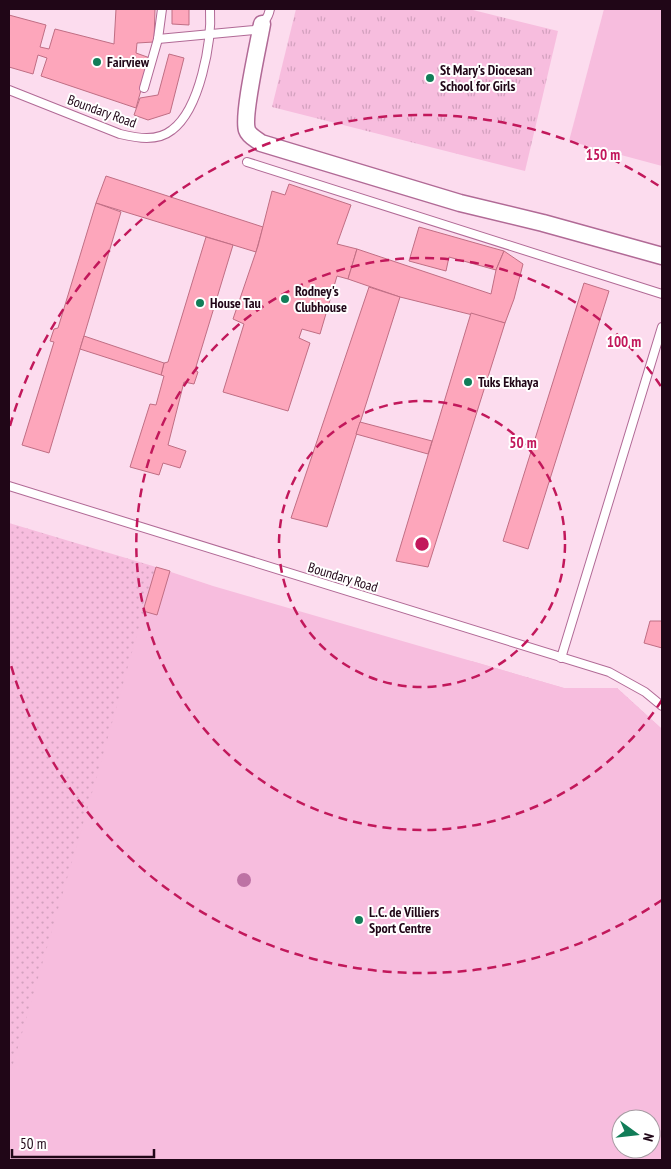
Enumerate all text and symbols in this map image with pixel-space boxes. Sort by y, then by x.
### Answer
place label: Fairview [107,53,150,71]
marker: Fairview [91,56,103,68]
place label: St Mary's Diocesan School for Girls [440,61,532,95]
marker: St Mary's Diocesan School for Girls [424,72,436,84]
street label: Boundary Road [65,90,139,132]
text: 150 m [586,145,620,164]
place label: Rodney's Clubhouse [295,282,347,316]
marker: Rodney's Clubhouse [279,293,291,305]
place label: House Tau [210,294,261,312]
marker: House Tau [194,297,206,309]
text: 100 m [607,332,641,351]
place label: Tuks Ekhaya [478,373,539,391]
marker: Tuks Ekhaya [462,376,474,388]
text: 50 m [509,433,537,452]
centre of rings [413,535,431,553]
street label: Boundary Road [306,558,380,596]
place label: L.C. de Villiers Sport Centre [369,903,439,937]
marker: L.C. de Villiers Sport Centre [353,914,365,926]
north arrow [611,1109,661,1159]
scale bar [12,1126,155,1158]
text: N [639,1131,658,1143]
text: 50 m [20,1134,46,1153]

